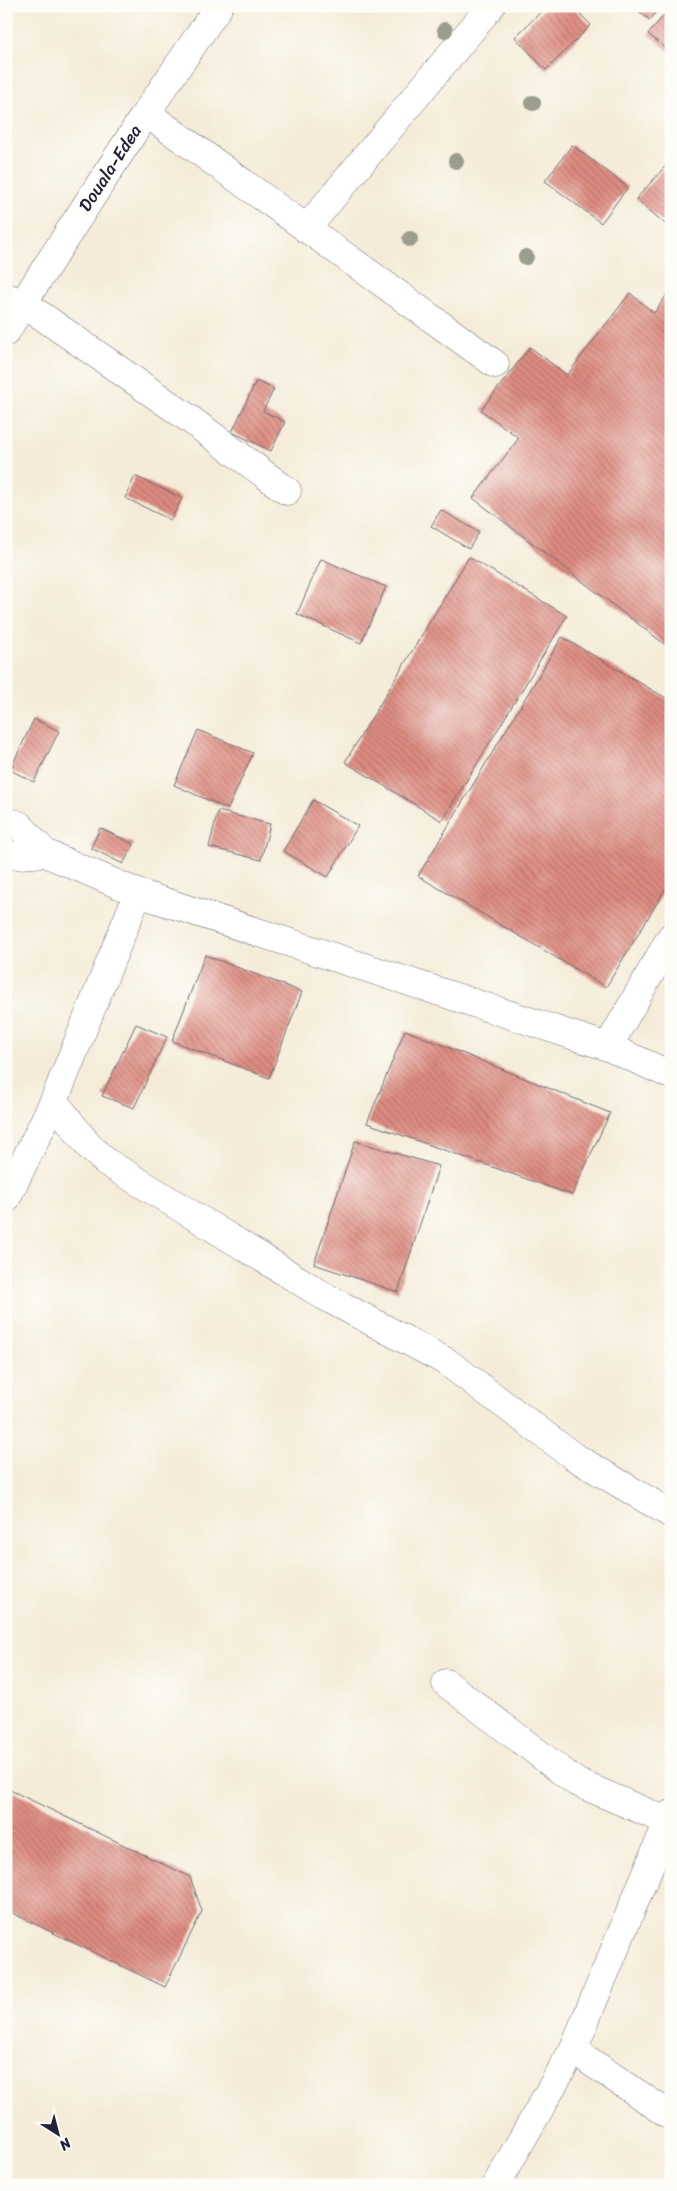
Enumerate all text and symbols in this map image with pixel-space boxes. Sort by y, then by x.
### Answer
street label: Douala-Edea [70,118,150,218]
north arrow [32,2108,82,2158]
text: N [54,2131,77,2157]

